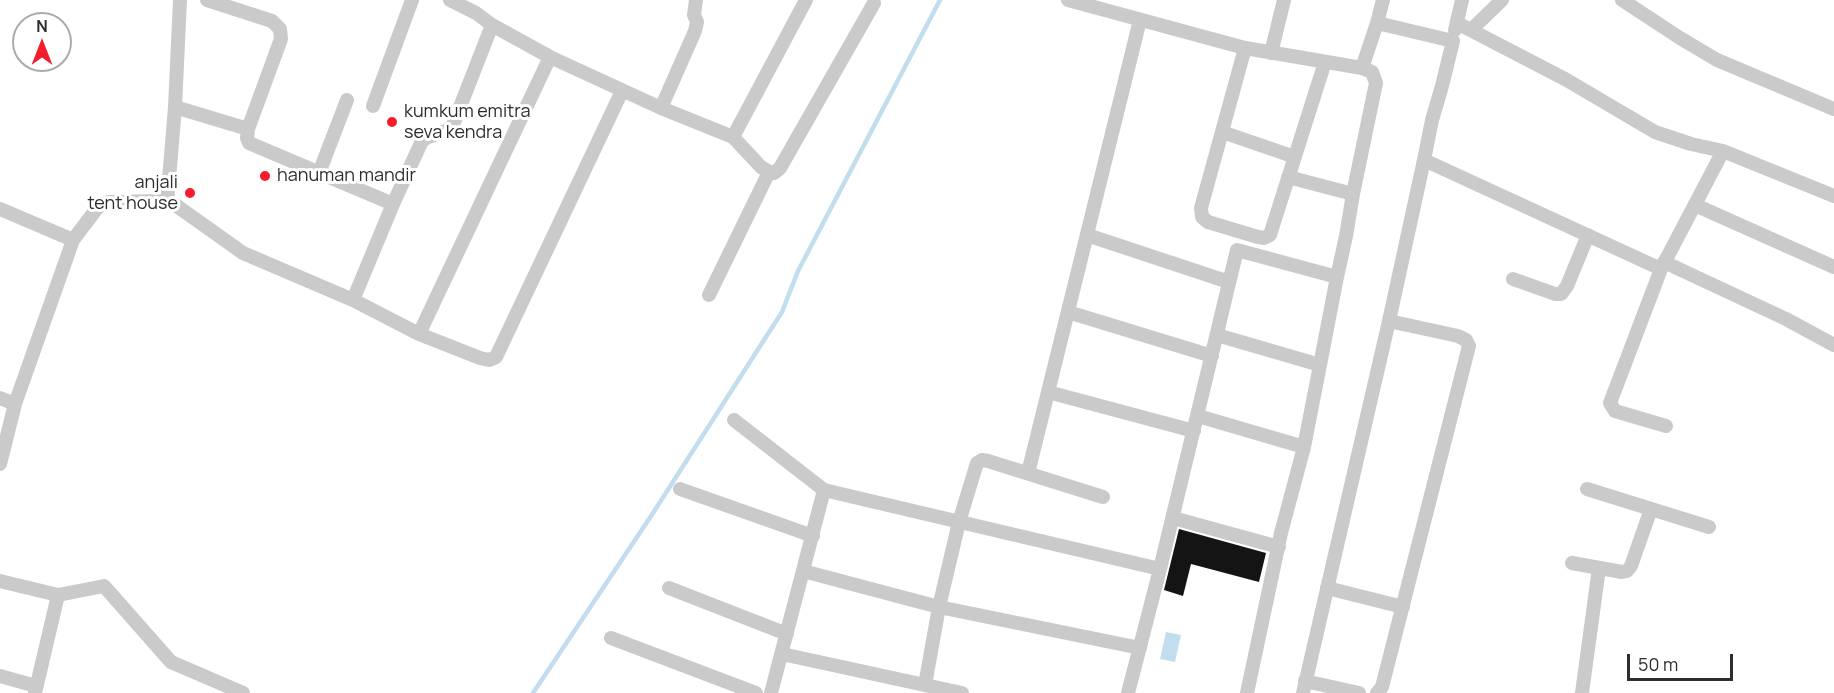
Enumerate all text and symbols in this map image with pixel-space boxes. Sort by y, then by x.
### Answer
north arrow [12,12,72,72]
text: N [36,15,48,37]
place label: kumkum emitra seva kendra [404,101,530,144]
marker: kumkum emitra seva kendra [385,115,399,129]
place label: hanuman mandir [277,165,416,187]
marker: hanuman mandir [258,169,272,183]
place label: anjali tent house [87,172,178,214]
marker: anjali tent house [183,186,197,200]
scale bar [1630,642,1736,680]
text: 50 m [1638,652,1678,676]

